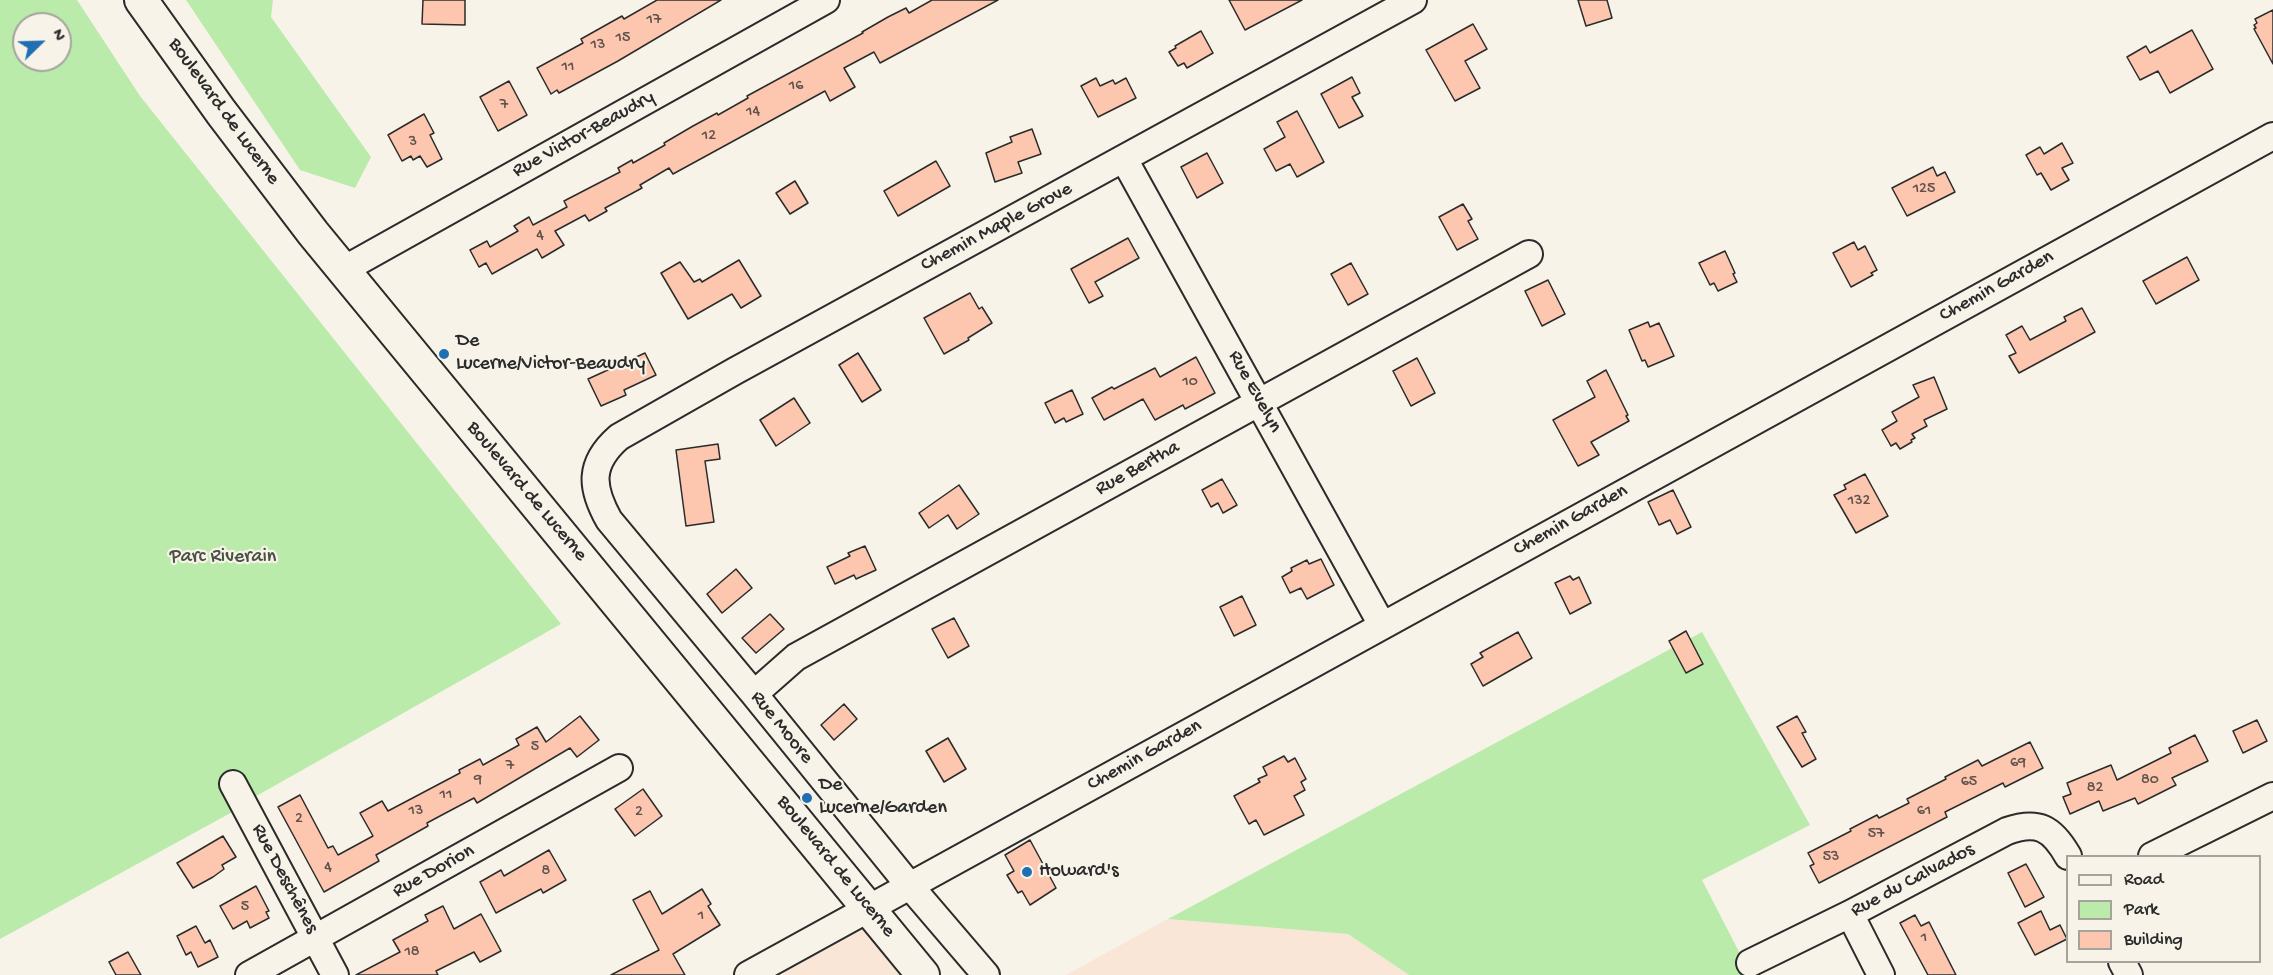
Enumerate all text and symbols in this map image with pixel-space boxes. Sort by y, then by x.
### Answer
house number: 17 [647,11,661,31]
north arrow [12,12,72,72]
text: N [46,27,68,44]
house number: 15 [616,29,630,49]
street label: Boulevard de Lucerne [162,34,284,190]
house number: 13 [591,36,605,56]
house number: 11 [562,58,574,78]
house number: 16 [789,77,803,97]
street label: Rue Victor-Beaudry [509,86,659,184]
house number: 7 [500,96,508,116]
house number: 14 [746,103,760,123]
house number: 12 [702,127,716,147]
house number: 3 [409,133,417,153]
street label: Chemin Maple Grove [917,178,1077,278]
house number: 125 [1913,180,1935,200]
house number: 4 [536,227,544,247]
street label: Chemin Garden [1936,246,2058,328]
place label: De Lucerne/Victor-Beaudry [456,330,645,377]
marker: De Lucerne/Victor-Beaudry [437,347,451,361]
street label: Rue Evelyn [1222,347,1286,437]
house number: 10 [1182,373,1198,393]
street label: Boulevard de Lucerne [460,417,592,567]
street label: Rue Bertha [1092,436,1184,502]
street label: Chemin Garden [1510,480,1632,562]
house number: 132 [1848,492,1870,512]
park label: Parc Riverain [170,546,276,570]
street label: Rue Moore [744,687,818,769]
street label: Chemin Garden [1084,715,1206,797]
house number: 5 [531,738,539,758]
house number: 69 [2010,754,2026,774]
house number: 7 [506,757,514,777]
house number: 9 [474,771,482,791]
house number: 80 [2141,771,2159,791]
house number: 65 [1961,773,1977,793]
place label: De Lucerne/Garden [819,774,947,821]
house number: 82 [2087,779,2103,799]
house number: 11 [440,786,452,806]
street label: Boulevard de Lucerne [770,791,900,943]
marker: De Lucerne/Garden [800,791,814,805]
house number: 13 [409,802,423,822]
house number: 61 [1917,802,1931,822]
house number: 2 [635,803,643,823]
house number: 2 [295,810,303,830]
street label: Rue Deschênes [245,820,323,938]
house number: 57 [1868,825,1884,845]
street label: Rue du Calvados [1847,838,1979,924]
street label: Rue Dorion [389,840,479,904]
house number: 53 [1823,848,1839,868]
legend [2066,855,2261,963]
house number: 4 [324,859,332,879]
place label: Howard's [1039,860,1119,884]
house number: 8 [542,862,550,882]
marker: Howard's [1020,865,1034,879]
text: Road [2124,870,2163,891]
house number: 5 [241,898,249,918]
text: Park [2124,900,2158,921]
house number: 1 [698,907,704,927]
house number: 1 [1921,929,1927,949]
text: Building [2124,930,2183,951]
house number: 18 [404,943,420,963]

